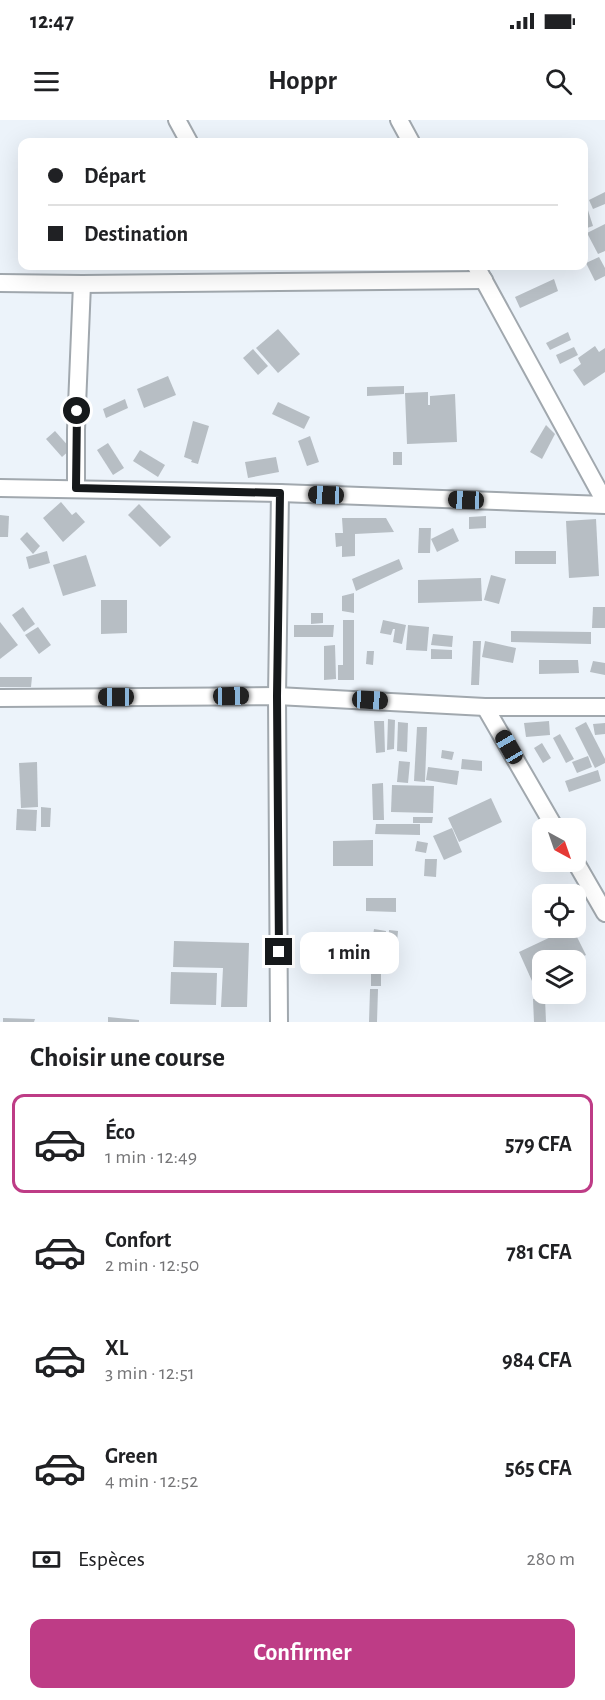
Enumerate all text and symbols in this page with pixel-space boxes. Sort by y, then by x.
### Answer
text: 12:47 [30,10,74,32]
icon: menu [30,65,63,98]
icon: search [542,65,575,98]
text: Hoppr [268,67,337,94]
text: Départ [84,165,146,187]
text: Destination [84,223,188,245]
route start [63,397,90,424]
car [308,485,344,505]
car [448,490,484,510]
car [213,687,249,705]
car [98,688,134,706]
car [352,690,388,710]
car [492,727,526,767]
north arrow [532,818,586,872]
map controls [532,818,586,1004]
button: locate [532,884,586,938]
callout: 1 min [300,931,399,973]
route end [265,938,292,965]
text: 1 min [328,943,371,963]
button: layers [532,950,586,1004]
text: Choisir une course [30,1044,225,1071]
icon: car [33,1117,87,1171]
text: Éco [105,1121,135,1143]
text: 579 CFA [505,1133,572,1155]
text: 1 min · 12:49 [105,1147,197,1167]
icon: car [33,1225,87,1279]
text: Confort [105,1229,171,1251]
text: 781 CFA [506,1241,572,1263]
text: 2 min · 12:50 [105,1255,199,1275]
icon: car [33,1333,87,1387]
text: XL [105,1337,128,1359]
text: 984 CFA [502,1349,572,1371]
text: 3 min · 12:51 [105,1363,195,1383]
icon: car [33,1441,87,1495]
text: Green [105,1445,158,1467]
text: 565 CFA [505,1457,572,1479]
text: 4 min · 12:52 [105,1471,198,1491]
icon: cash [30,1543,63,1576]
text: Espèces [78,1548,145,1570]
text: 280 m [527,1549,575,1569]
button: Confirmer [30,1619,575,1688]

